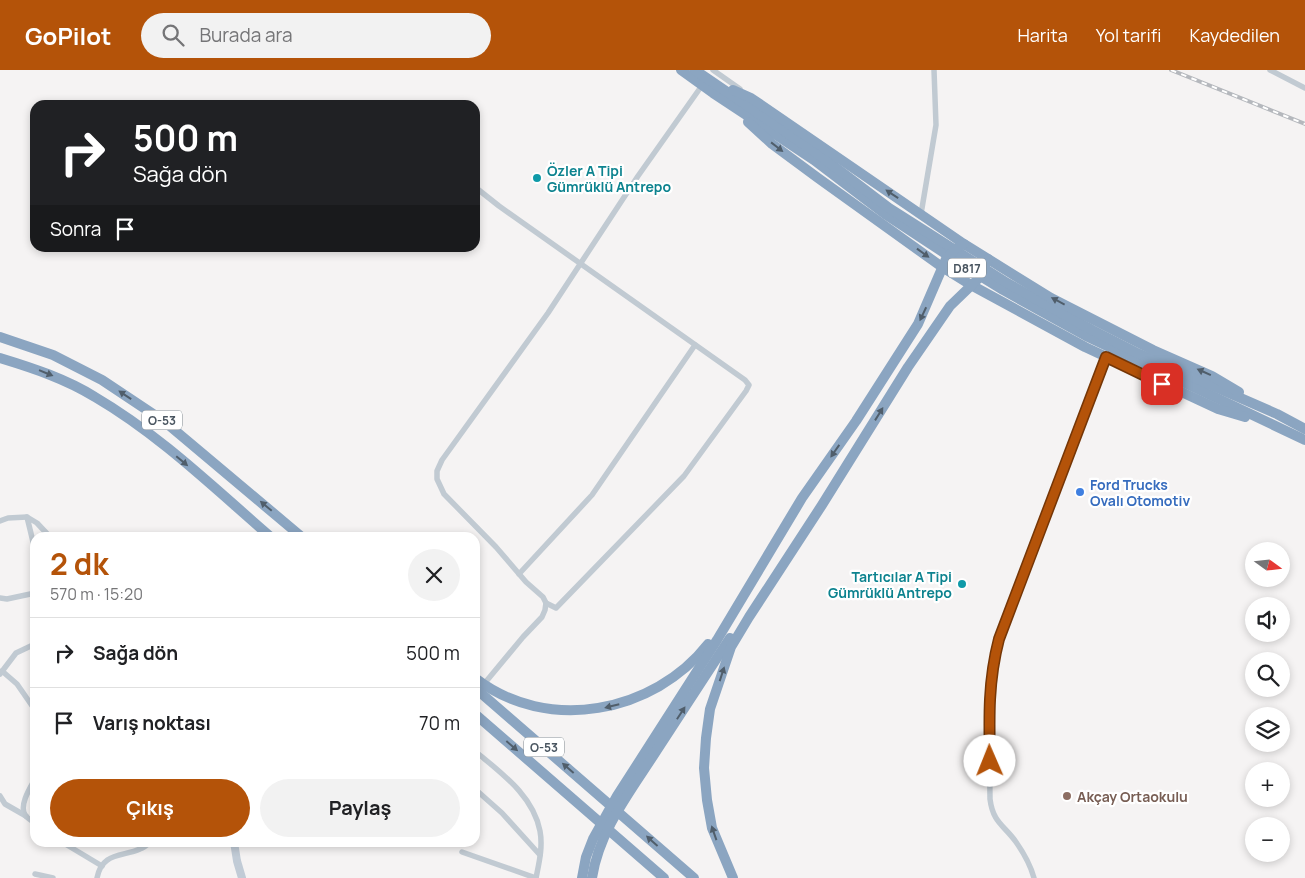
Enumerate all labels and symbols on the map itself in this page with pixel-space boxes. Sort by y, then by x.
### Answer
one-way arrow [770,142,784,152]
place label: Özler A Tipi Gümrüklü Antrepo [547,161,671,196]
marker: Özler A Tipi Gümrüklü Antrepo [531,172,543,184]
one-way arrow [885,189,899,199]
one-way arrow [916,248,929,258]
road number: D817 [948,258,986,278]
one-way arrow [1051,297,1065,305]
one-way arrow [919,307,927,321]
pin [1141,363,1183,405]
one-way arrow [1197,368,1211,376]
one-way arrow [39,370,53,378]
one-way arrow [118,390,131,400]
one-way arrow [874,407,883,421]
road number: O-53 [142,410,182,430]
one-way arrow [830,444,840,458]
one-way arrow [176,455,188,466]
place label: Ford Trucks Ovalı Otomotiv [1090,475,1190,510]
marker: Ford Trucks Ovalı Otomotiv [1074,486,1086,498]
one-way arrow [260,501,273,512]
north arrow [1245,542,1290,588]
place label: Tartıcılar A Tipi Gümrüklü Antrepo [828,567,952,602]
marker: Tartıcılar A Tipi Gümrüklü Antrepo [956,578,968,590]
one-way arrow [718,666,726,681]
one-way arrow [604,702,619,710]
one-way arrow [676,707,686,720]
position arrow [963,734,1015,786]
road number: O-53 [524,738,564,756]
one-way arrow [505,740,517,752]
one-way arrow [562,763,575,774]
place label: Akçay Ortaokulu [1077,787,1188,806]
marker: Akçay Ortaokulu [1061,790,1073,802]
one-way arrow [710,825,718,840]
one-way arrow [647,835,659,847]

